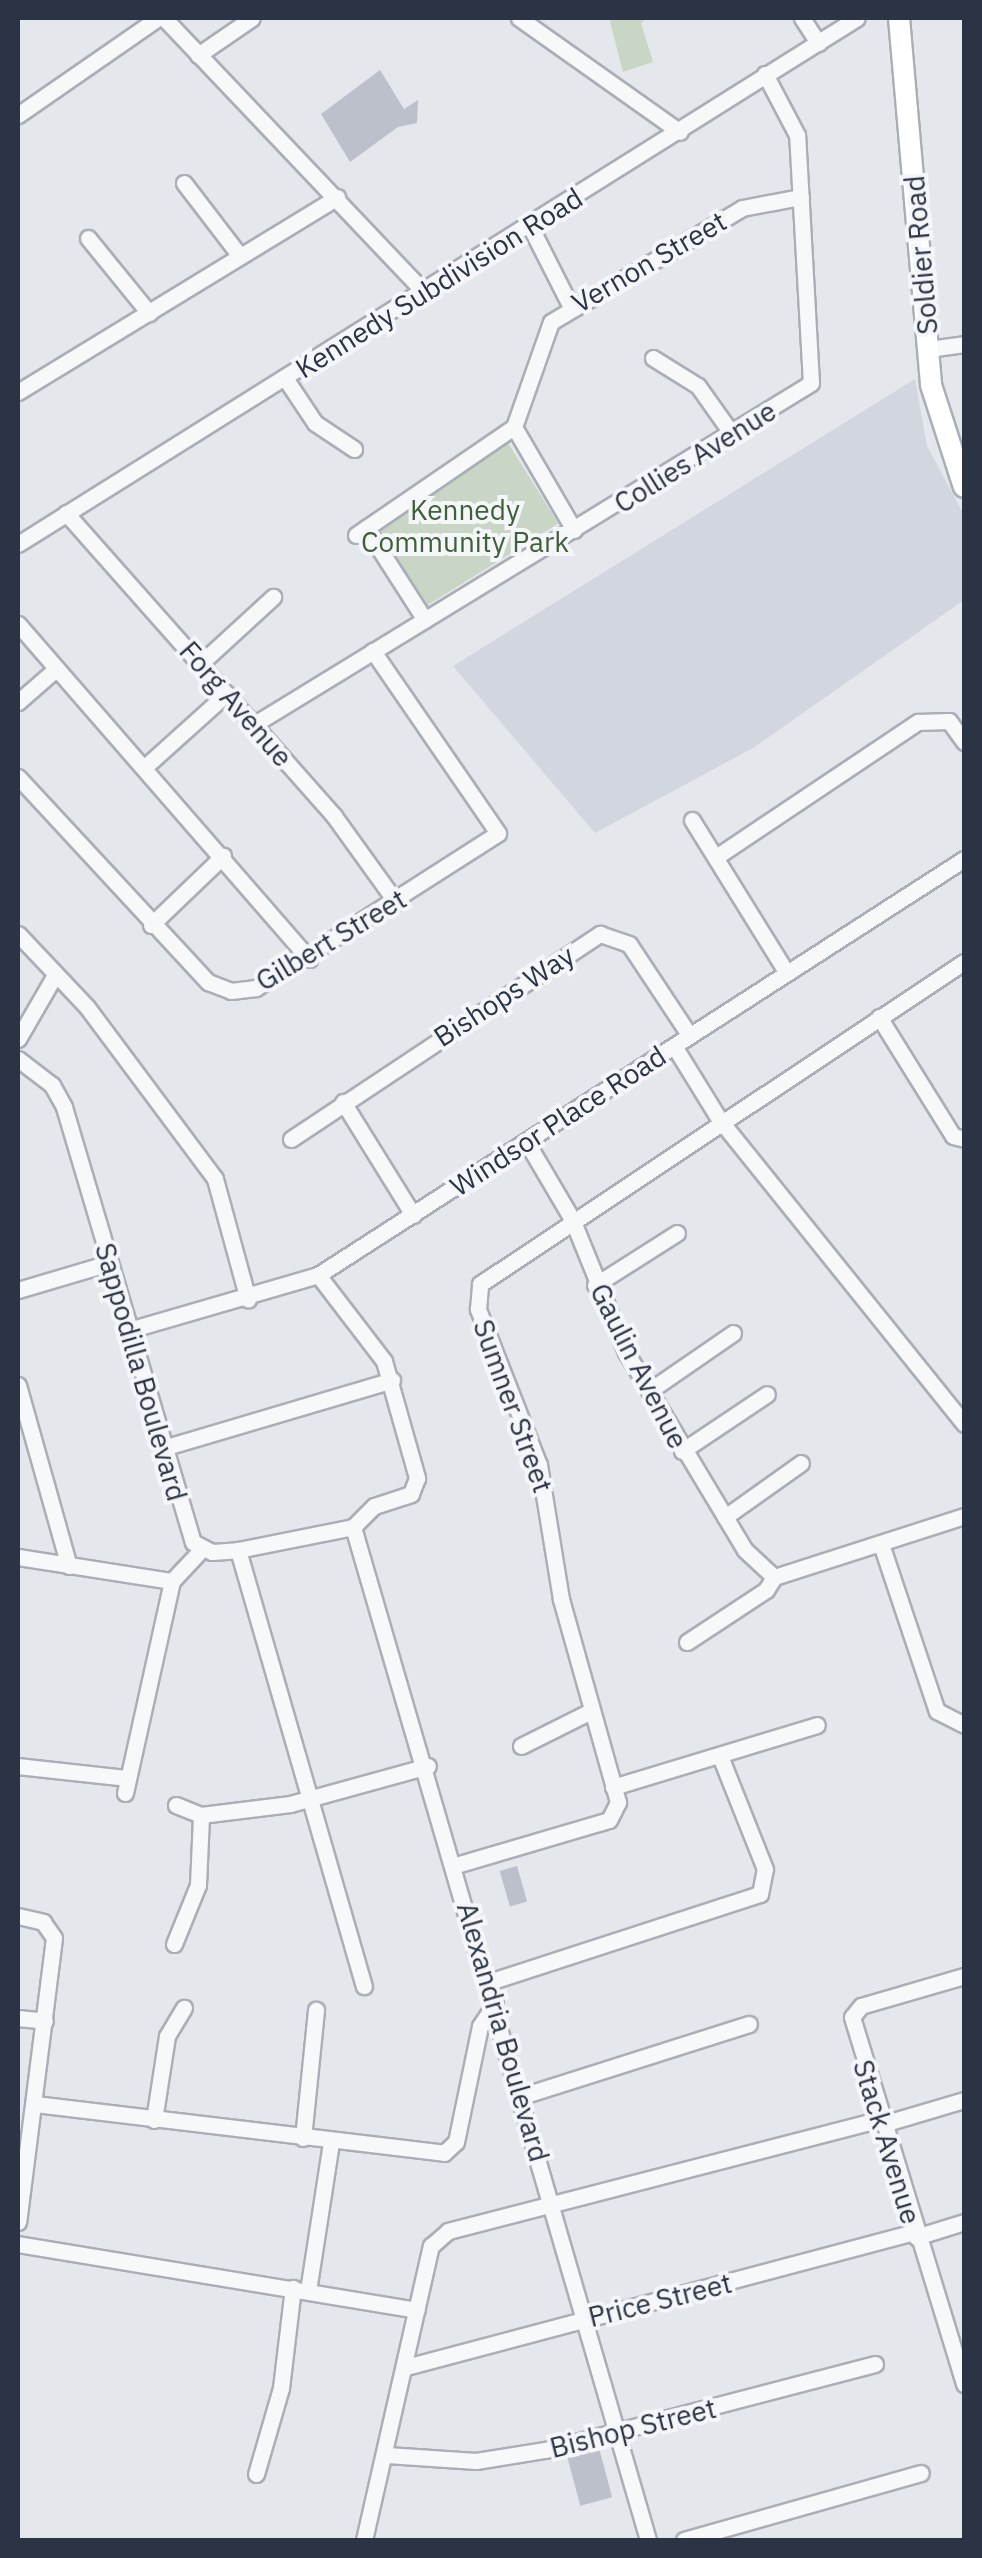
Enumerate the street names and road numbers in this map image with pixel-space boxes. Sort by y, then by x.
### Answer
street label: Soldier Road [897,174,945,336]
street label: Kennedy Subdivision Road [289,181,589,385]
street label: Vernon Street [566,204,732,320]
street label: Collies Avenue [608,394,782,520]
street label: Forg Avenue [172,634,300,774]
street label: Gilbert Street [250,882,412,998]
street label: Bishops Way [428,938,580,1054]
street label: Windsor Place Road [444,1039,672,1203]
street label: Sappodilla Boulevard [88,1239,194,1505]
street label: Gaulin Avenue [583,1278,695,1454]
street label: Sumner Street [466,1315,560,1497]
street label: Alexandria Boulevard [450,1898,556,2166]
street label: Stack Avenue [846,2056,928,2228]
street label: Price Street [585,2266,735,2334]
street label: Bishop Street [546,2391,720,2465]

